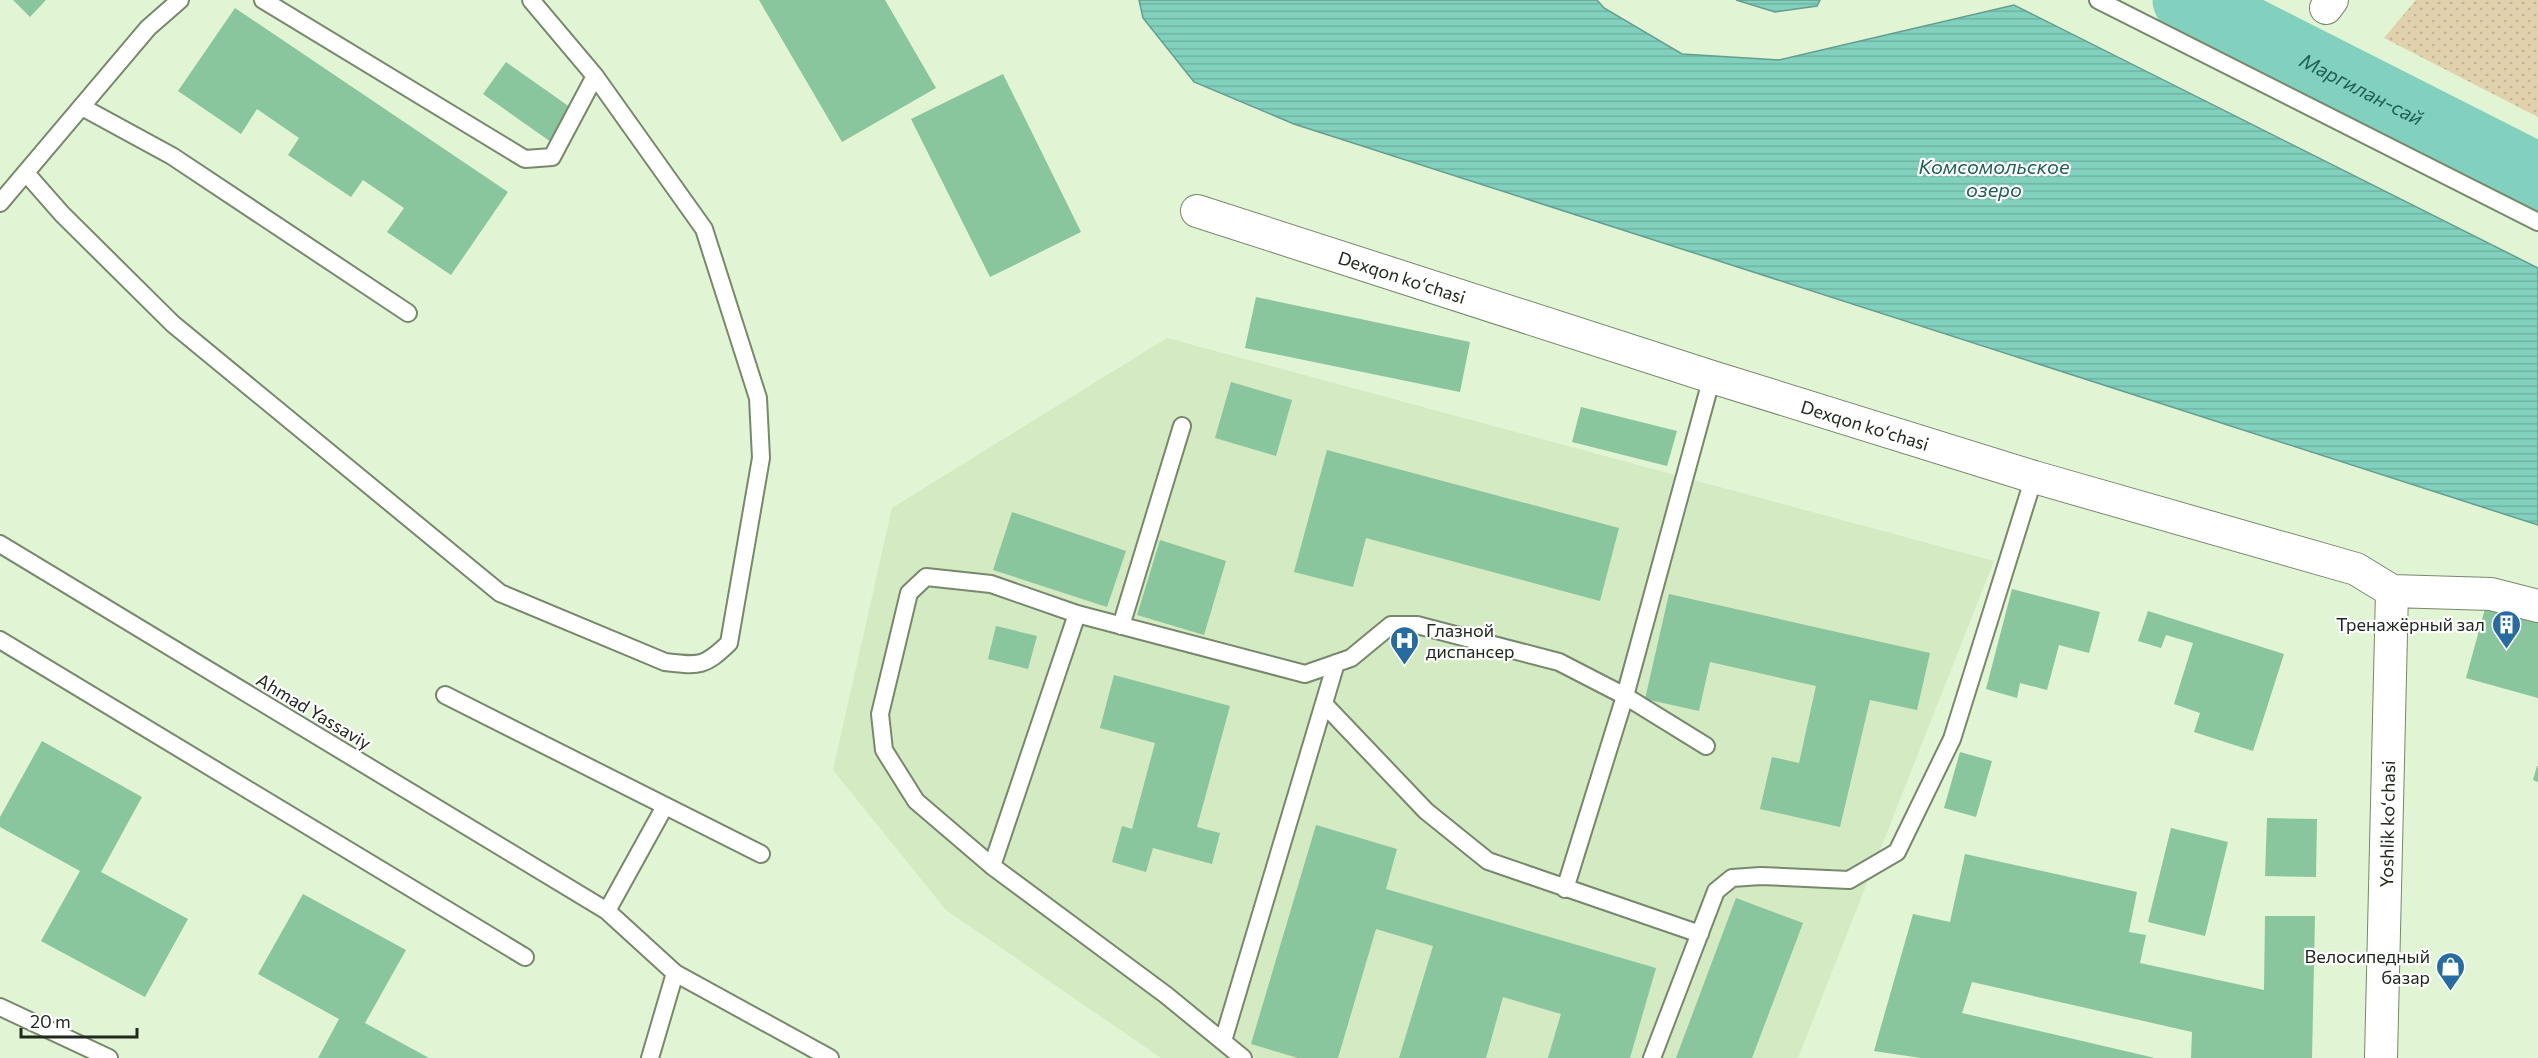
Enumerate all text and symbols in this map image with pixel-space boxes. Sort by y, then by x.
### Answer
water label: Маргилан-сай [2296,47,2428,130]
water label: Комсомольское озеро [1919,154,2070,201]
street label: Dexqon koʻchasi [1335,246,1469,308]
street label: Dexqon koʻchasi [1798,395,1932,455]
building icon: Тренажёрный зал [2490,608,2522,650]
place label: Тренажёрный зал [2336,613,2485,635]
place label: Глазной диспансер [1426,619,1515,662]
hospital icon: Глазной диспансер [1389,624,1421,666]
street label: Ahmad Yassaviy [253,668,375,754]
street label: Yoshlik koʻchasi [2375,760,2399,888]
place label: Велосипедный базар [2305,945,2430,988]
shop icon: Велосипедный базар [2435,950,2467,992]
scale bar [21,1001,136,1039]
text: 20 m [30,1010,71,1032]

